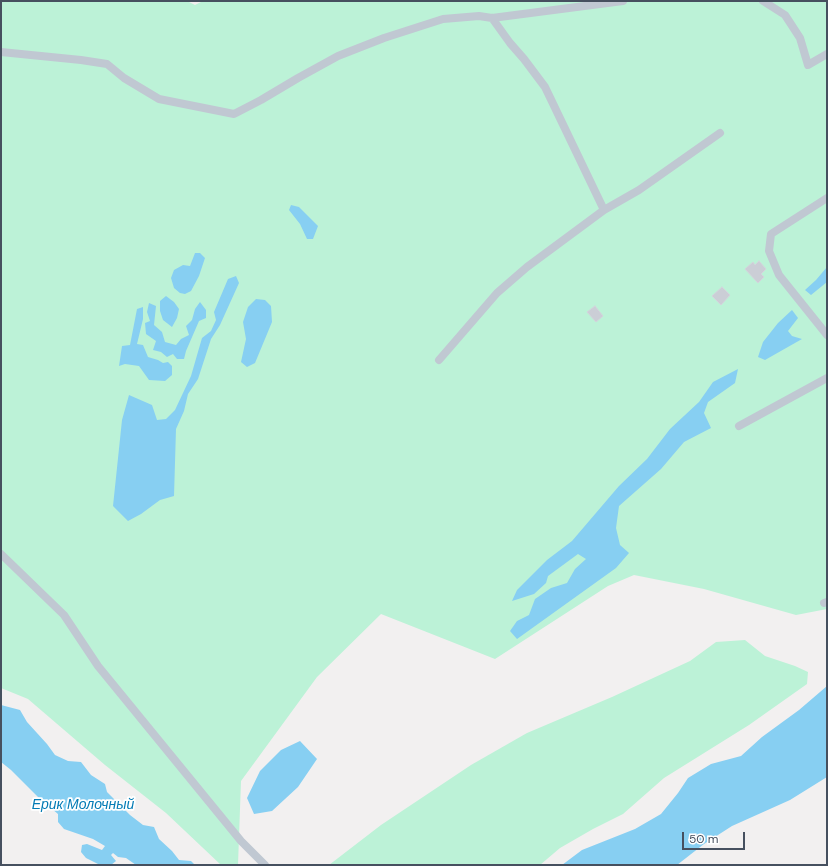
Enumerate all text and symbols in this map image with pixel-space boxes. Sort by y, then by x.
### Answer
water label: Ерик Молочный [32,797,134,813]
scale bar [684,824,747,850]
text: 50 m [689,831,718,847]

